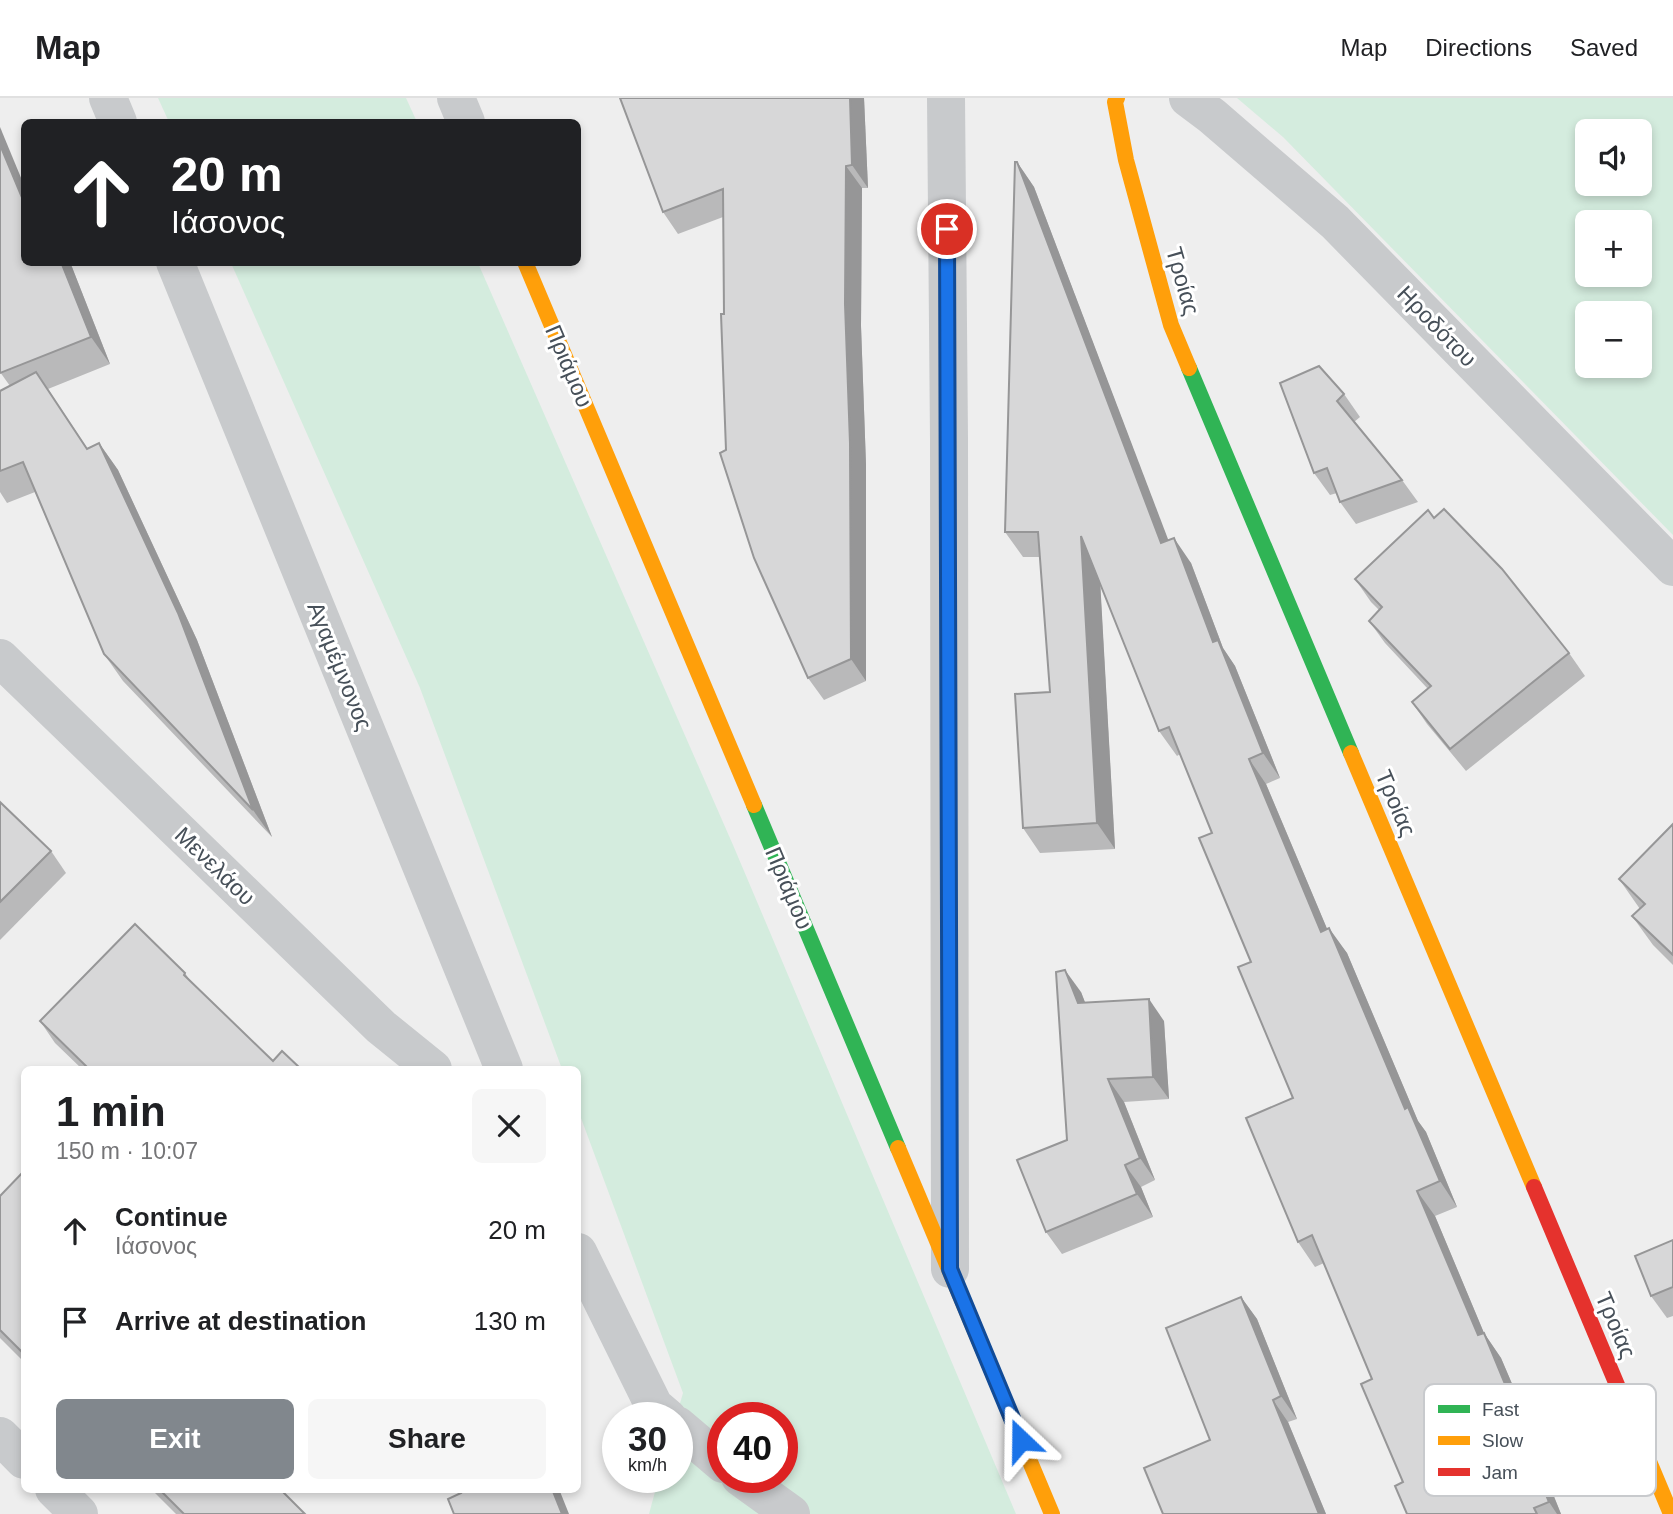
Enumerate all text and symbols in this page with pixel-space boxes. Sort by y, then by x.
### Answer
text: Map [35,29,101,66]
text: Map [1341,34,1387,61]
text: Directions [1425,34,1532,61]
text: Saved [1570,34,1638,61]
map controls [1575,119,1652,378]
button: sound [1575,119,1652,196]
icon: ahead [56,147,147,238]
text: 20 m [171,147,283,201]
pin [917,199,977,259]
text: Ιάσονος [171,204,285,240]
icon: arrive [928,210,966,248]
button: + [1575,210,1652,287]
street label: Τροίας [1161,244,1205,318]
street label: Ηροδότου [1392,280,1482,372]
button: − [1575,301,1652,378]
street label: Πριάμου [540,321,598,411]
street label: Αγαμέμνονος [302,598,378,734]
street label: Τροίας [1370,766,1422,840]
street label: Μενελάου [170,822,260,910]
street label: Πριάμου [760,843,818,933]
text: 1 min [56,1088,166,1135]
button: close [472,1089,546,1163]
text: 150 m · 10:07 [56,1138,198,1164]
text: Continue [115,1202,228,1232]
icon: ahead [56,1212,94,1250]
text: 20 m [488,1215,546,1245]
text: Ιάσονος [115,1233,197,1259]
street label: Τροίας [1590,1288,1642,1362]
icon: arrive [56,1303,94,1341]
text: Arrive at destination [115,1306,366,1336]
text: 130 m [474,1306,546,1336]
legend [1424,1384,1656,1496]
button: Exit [56,1399,294,1479]
button: Share [308,1399,546,1479]
text: Fast [1482,1399,1520,1420]
speed limit sign: 40 [707,1402,798,1493]
position arrow [984,1403,1058,1477]
text: 30 [628,1419,667,1458]
text: Slow [1482,1430,1523,1451]
text: km/h [628,1455,667,1475]
text: Jam [1482,1462,1518,1483]

